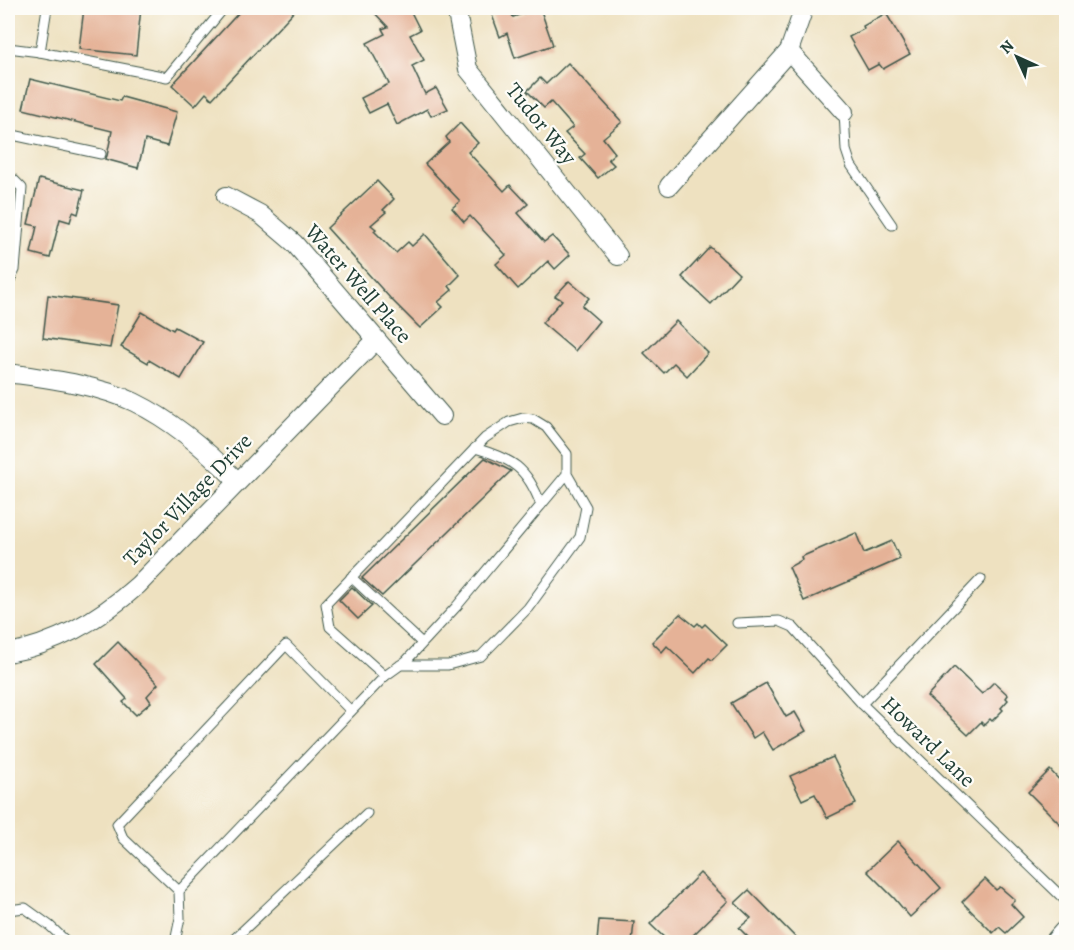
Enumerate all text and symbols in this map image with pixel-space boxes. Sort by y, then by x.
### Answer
north arrow [987,27,1047,87]
text: N [995,35,1019,59]
street label: Tudor Way [499,76,584,171]
street label: Water Well Place [297,217,419,350]
street label: Taylor Village Drive [116,427,259,573]
street label: Howard Lane [875,689,982,794]

